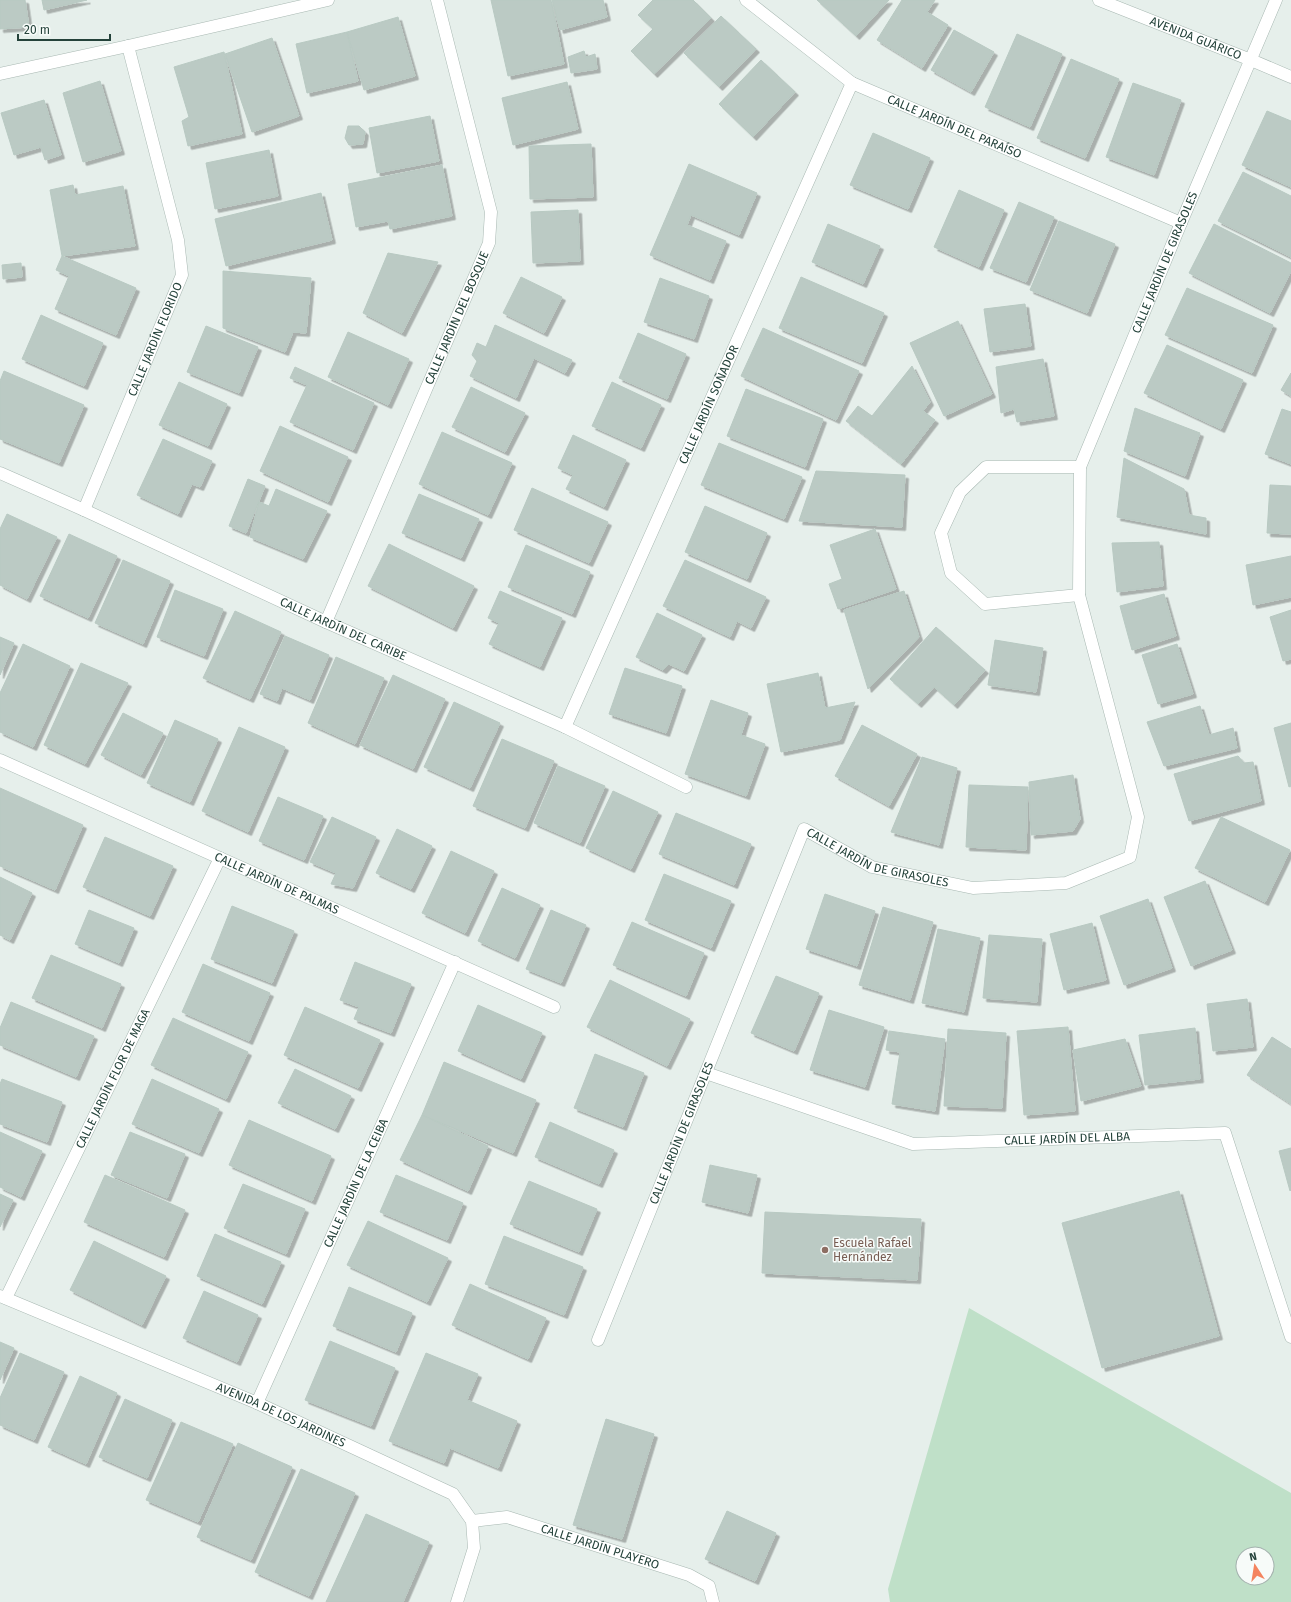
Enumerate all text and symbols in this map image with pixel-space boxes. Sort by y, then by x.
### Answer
street label: AVENIDA GUÁRICO [1148,14,1243,63]
scale bar [18,16,110,42]
text: 20 m [24,23,50,37]
street label: CALLE JARDÍN DEL PARAÍSO [885,92,1024,161]
street label: CALLE JARDÍN DE GIRASOLES [1129,189,1201,335]
street label: CALLE JARDÍN DEL BOSQUE [422,249,492,387]
street label: CALLE JARDÍN FLORIDO [125,280,185,398]
street label: CALLE JARDÍN SOÑADOR [676,343,741,466]
street label: CALLE JARDÍN DEL CARIBE [278,595,409,663]
street label: CALLE JARDÍN DE GIRASOLES [804,825,950,890]
street label: CALLE JARDÍN DE PALMAS [212,850,342,917]
street label: CALLE JARDÍN FLOR DE MAGA [73,1006,153,1151]
street label: CALLE JARDÍN DE GIRASOLES [646,1060,716,1206]
street label: CALLE JARDÍN DE LA CEIBA [321,1116,391,1250]
street label: CALLE JARDÍN DEL ALBA [1004,1129,1130,1148]
place label: Escuela Rafael Hernández [833,1236,912,1264]
marker: Escuela Rafael Hernández [820,1245,830,1255]
street label: AVENIDA DE LOS JARDINES [214,1380,348,1450]
street label: CALLE JARDÍN PLAYERO [539,1521,661,1572]
north arrow [1235,1546,1275,1586]
text: N [1248,1550,1258,1564]

